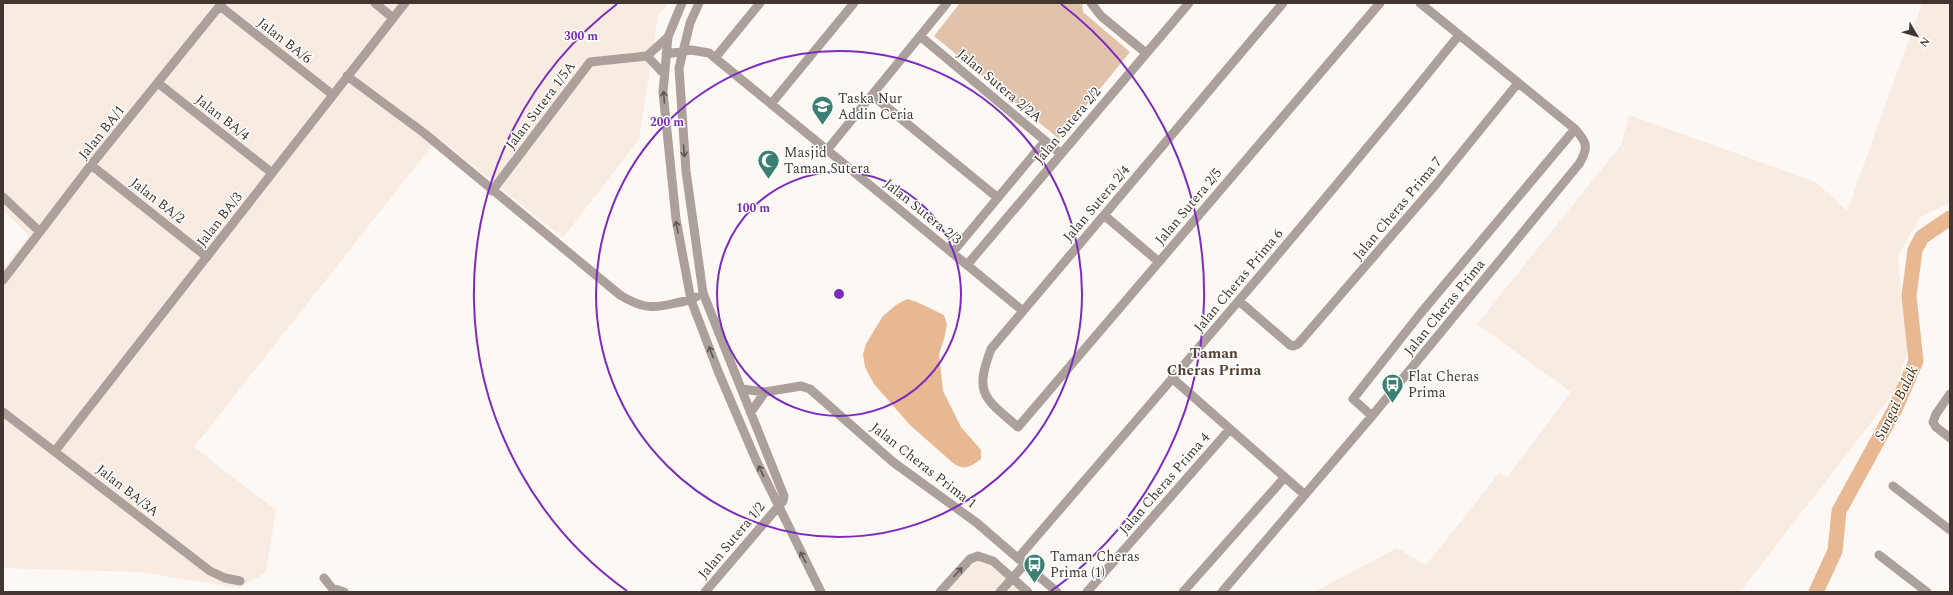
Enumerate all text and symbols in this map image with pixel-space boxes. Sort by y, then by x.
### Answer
street label: Jalan BA/6 [253,12,317,68]
north arrow [1897,16,1937,56]
text: 300 m [564,27,598,46]
text: N [1915,33,1934,51]
street label: Jalan Sutera 2/2A [953,43,1047,128]
street label: Jalan Sutera 1/5A [500,56,581,154]
street label: Jalan Sutera 2/2 [1029,82,1106,168]
place label: Taska Nur Addin Ceria [838,88,914,125]
street label: Jalan BA/4 [191,89,255,145]
one-way arrow [660,91,667,104]
school or university icon: Taska Nur Addin Ceria [810,93,836,126]
street label: Jalan BA/1 [73,101,130,164]
text: 200 m [650,113,684,132]
place label: Masjid Taman Sutera [784,142,870,179]
one-way arrow [680,144,688,157]
mosque icon: Masjid Taman Sutera [756,147,782,180]
street label: Jalan Cheras Prima 7 [1348,152,1447,265]
street label: Jalan Sutera 2/4 [1058,160,1135,246]
street label: Jalan Sutera 2/5 [1150,163,1227,249]
street label: Jalan BA/2 [126,172,190,228]
street label: Jalan Sutera 2/3 [879,173,966,249]
street label: Jalan BA/3 [191,187,247,251]
text: 100 m [736,199,770,218]
one-way arrow [673,220,681,233]
street label: Jalan Cheras Prima 6 [1189,224,1288,337]
street label: Jalan Cheras Prima [1399,254,1490,360]
centre of rings [832,287,846,301]
district label: Taman Cheras Prima [1167,342,1262,382]
one-way arrow [706,346,714,358]
water label: Sungai Balak [1868,362,1924,444]
place label: Flat Cheras Prima [1408,366,1479,403]
bus stop icon: Flat Cheras Prima [1379,371,1405,404]
street label: Jalan Cheras Prima 1 [866,417,981,514]
street label: Jalan Cheras Prima 4 [1114,428,1215,539]
street label: Jalan BA/3A [92,459,164,522]
one-way arrow [757,466,764,478]
street label: Jalan Sutera 1/2 [693,497,770,583]
place label: Taman Cheras Prima (1) [1050,546,1140,583]
bus stop icon: Taman Cheras Prima (1) [1022,551,1048,584]
one-way arrow [799,552,806,564]
one-way arrow [953,567,963,577]

